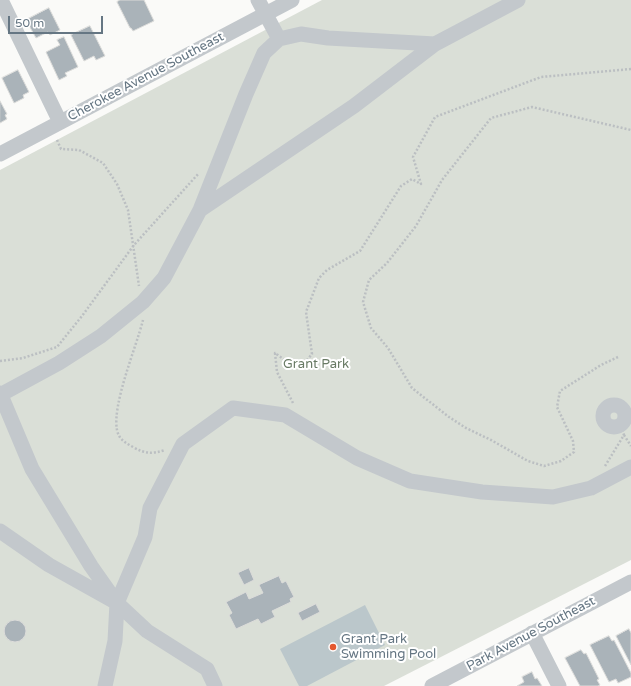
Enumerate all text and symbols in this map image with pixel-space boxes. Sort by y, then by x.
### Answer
scale bar [10,8,105,34]
text: 50 m [15,16,44,30]
street label: Cherokee Avenue Southeast [65,29,227,125]
park label: Grant Park [283,357,349,373]
street label: Park Avenue Southeast [464,593,598,675]
place label: Grant Park Swimming Pool [341,632,436,663]
marker: Grant Park Swimming Pool [328,642,338,652]

